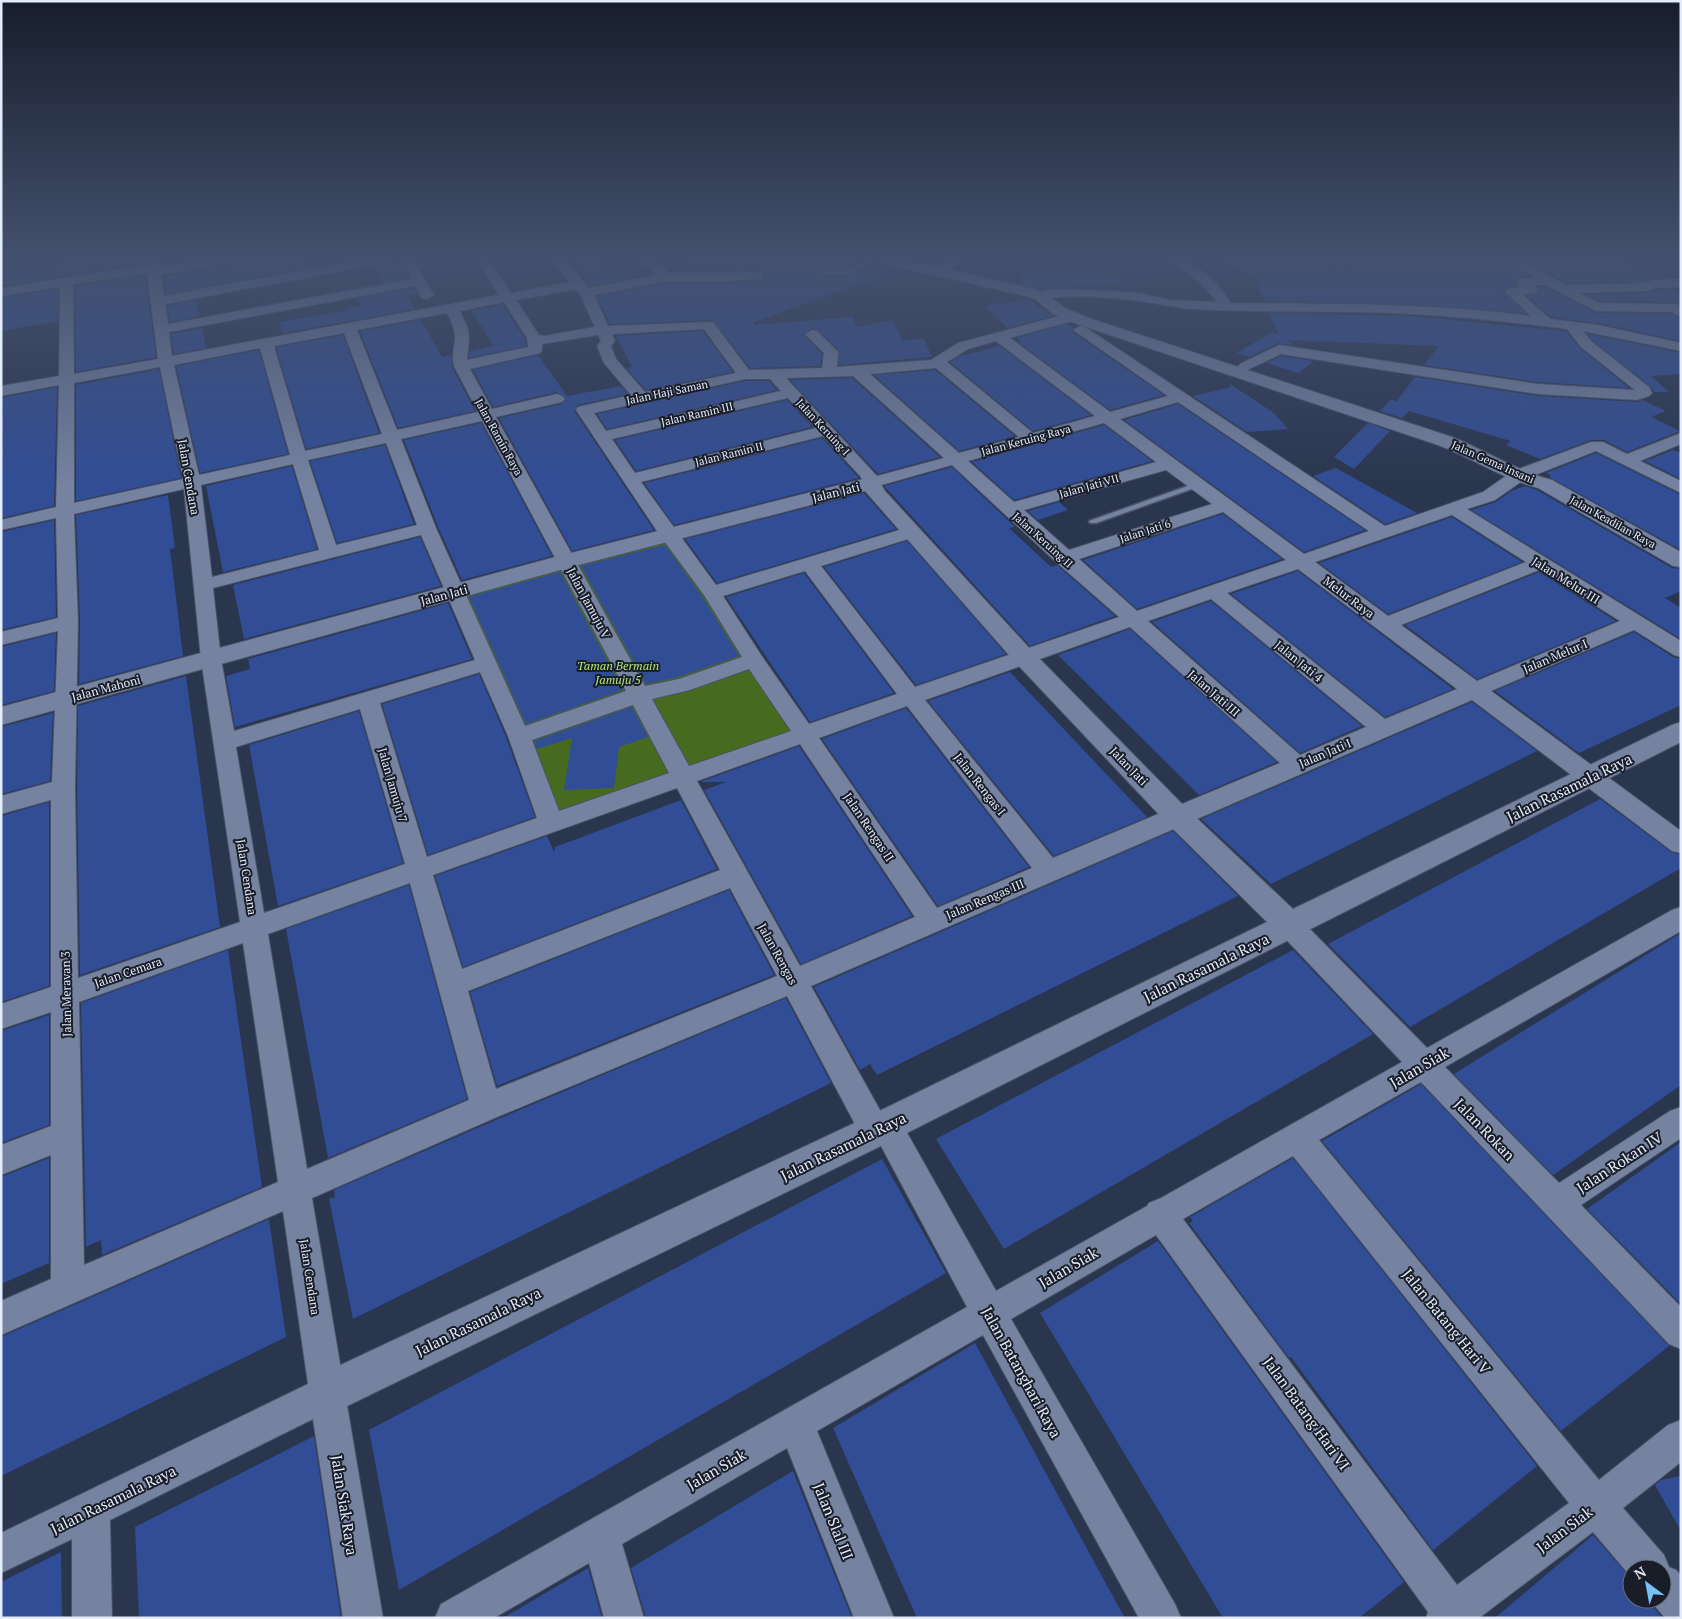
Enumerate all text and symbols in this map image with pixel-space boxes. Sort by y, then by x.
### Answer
street label: Jalan Haji Saman [625,376,710,407]
street label: Jalan Ramin Raya [472,396,526,478]
street label: Jalan Keruing I [793,396,853,458]
street label: Jalan Ramin III [660,399,735,429]
street label: Jalan Keruing Raya [980,421,1073,459]
street label: Jalan Cendana [175,438,203,516]
street label: Jalan Gema Insani [1450,438,1536,486]
street label: Jalan Ramin II [693,439,765,469]
street label: Jalan Jati VII [1057,471,1121,501]
street label: Jalan Jati [811,479,862,505]
street label: Jalan Keadilan Raya [1568,493,1659,552]
street label: Jalan Keruing II [1010,509,1076,571]
street label: Jalan Jati 6 [1118,516,1172,546]
street label: Jalan Melur III [1529,553,1603,607]
street label: Jalan Jamuju V [564,565,614,642]
street label: Melur Raya [1320,573,1378,621]
street label: Jalan Jati [419,581,470,608]
street label: Jalan Melur I [1521,636,1589,676]
street label: Jalan Jati 4 [1272,637,1326,685]
park label: Taman Bermain Jamuju 5 [577,658,659,687]
street label: Jalan Jati III [1185,666,1243,720]
street label: Jalan Mahoni [70,672,142,704]
street label: Jalan Jati I [1297,735,1353,771]
street label: Jalan Jati [1107,743,1151,789]
street label: Jalan Jamuju 7 [375,746,411,824]
street label: Jalan Rasamala Raya [1503,748,1635,826]
street label: Jalan Rengas I [951,750,1009,818]
street label: Jalan Rengas II [841,790,897,864]
street label: Jalan Cendana [234,838,260,916]
street label: Jalan Rengas III [944,876,1026,922]
street label: Jalan Rengas [755,921,801,987]
street label: Jalan Rasamala Raya [1140,928,1272,1006]
street label: Jalan Meravan 3 [58,951,74,1037]
street label: Jalan Cemara [92,953,164,991]
street label: Jalan Siak [1386,1042,1452,1092]
street label: Jalan Rokan [1450,1094,1520,1164]
street label: Jalan Rasamala Raya [777,1107,909,1185]
street label: Jalan Rokan IV [1572,1126,1666,1197]
street label: Jalan Cendana [297,1238,323,1316]
street label: Jalan Siak [1035,1242,1101,1292]
street label: Jalan Batang Hari V [1398,1264,1496,1378]
street label: Jalan Rasamala Raya [412,1282,544,1360]
street label: Jalan Batanghari Raya [978,1303,1067,1441]
street label: Jalan Batang Hari VI [1259,1352,1355,1474]
street label: Jalan Siak [683,1444,749,1494]
street label: Jalan Siak Raya [327,1453,363,1557]
street label: Jalan Rasamala Raya [47,1460,179,1538]
street label: Jalan Slal III [809,1479,859,1563]
street label: Jalan Siak [1532,1501,1596,1557]
north arrow [1622,1559,1672,1609]
text: N [1630,1561,1650,1583]

